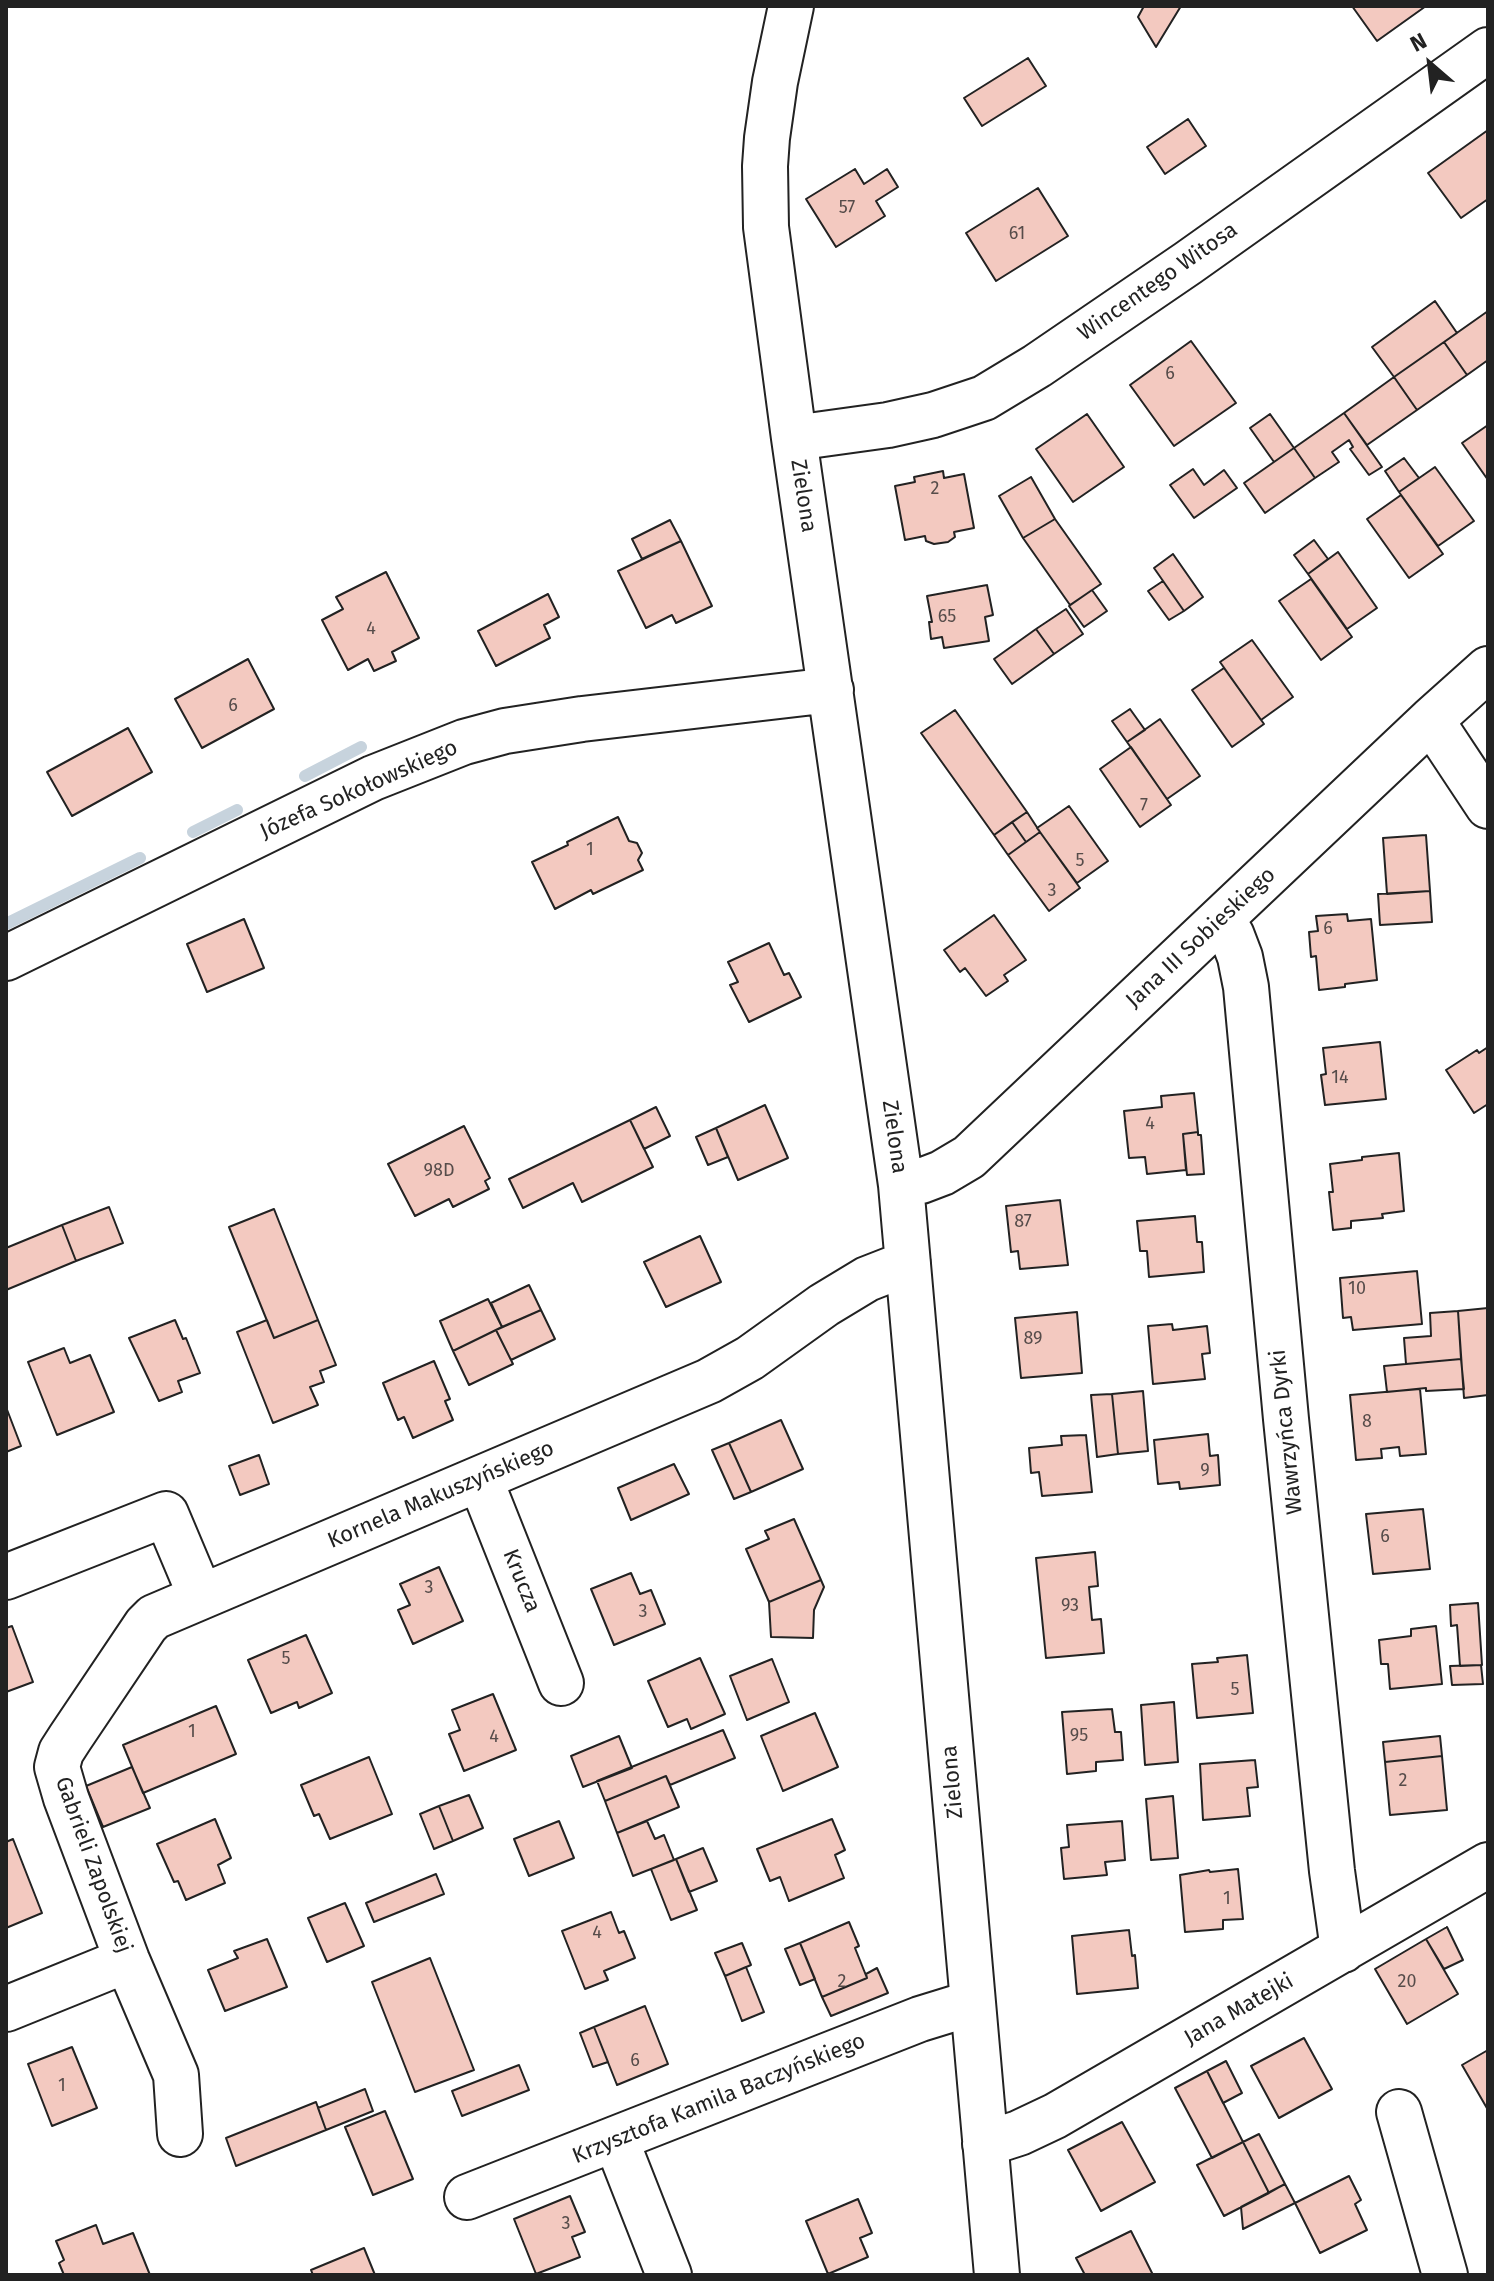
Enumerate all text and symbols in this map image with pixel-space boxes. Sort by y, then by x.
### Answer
north arrow [1390,24,1470,104]
text: N [1406,27,1431,58]
house number: 57 [839,197,855,219]
street label: Wincentego Witosa [1073,217,1243,347]
house number: 61 [1009,223,1025,245]
house number: 6 [1165,363,1175,385]
street label: Zielona [784,458,822,534]
house number: 2 [931,478,939,500]
house number: 65 [938,606,956,628]
house number: 4 [366,618,376,640]
house number: 6 [228,695,238,717]
street label: Józefa Sokołowskiego [256,735,462,845]
house number: 7 [1140,795,1148,817]
house number: 1 [586,839,594,861]
house number: 5 [1075,850,1085,872]
street label: Jana III Sobieskiego [1121,862,1281,1014]
house number: 3 [1048,880,1056,902]
house number: 6 [1323,918,1333,940]
house number: 14 [1331,1067,1349,1089]
street label: Zielona [876,1099,912,1175]
house number: 4 [1145,1113,1155,1135]
house number: 98D [424,1160,454,1182]
house number: 87 [1014,1211,1032,1233]
house number: 10 [1348,1278,1366,1300]
house number: 89 [1023,1328,1043,1350]
street label: Wawrzyńca Dyrki [1265,1348,1309,1516]
house number: 8 [1362,1411,1372,1433]
street label: Kornela Makuszyńskiego [324,1435,558,1555]
house number: 9 [1200,1460,1210,1482]
house number: 6 [1380,1526,1390,1548]
street label: Krucza [496,1545,546,1617]
house number: 3 [425,1577,433,1599]
house number: 93 [1061,1595,1079,1617]
house number: 3 [639,1601,647,1623]
house number: 5 [281,1648,291,1670]
house number: 5 [1230,1679,1240,1701]
house number: 1 [188,1721,196,1743]
house number: 95 [1070,1725,1088,1747]
house number: 4 [489,1726,499,1748]
street label: Zielona [937,1744,969,1820]
house number: 2 [1399,1770,1407,1792]
street label: Gabrieli Zapolskiej [49,1773,137,1957]
house number: 1 [1223,1888,1231,1910]
house number: 4 [592,1922,602,1944]
street label: Jana Matejki [1180,1968,1298,2052]
house number: 2 [838,1971,846,1993]
house number: 20 [1398,1971,1416,1993]
street label: Krzysztofa Kamila Baczyńskiego [569,2028,869,2170]
house number: 6 [630,2050,640,2072]
house number: 1 [58,2075,66,2097]
house number: 3 [562,2213,570,2235]

